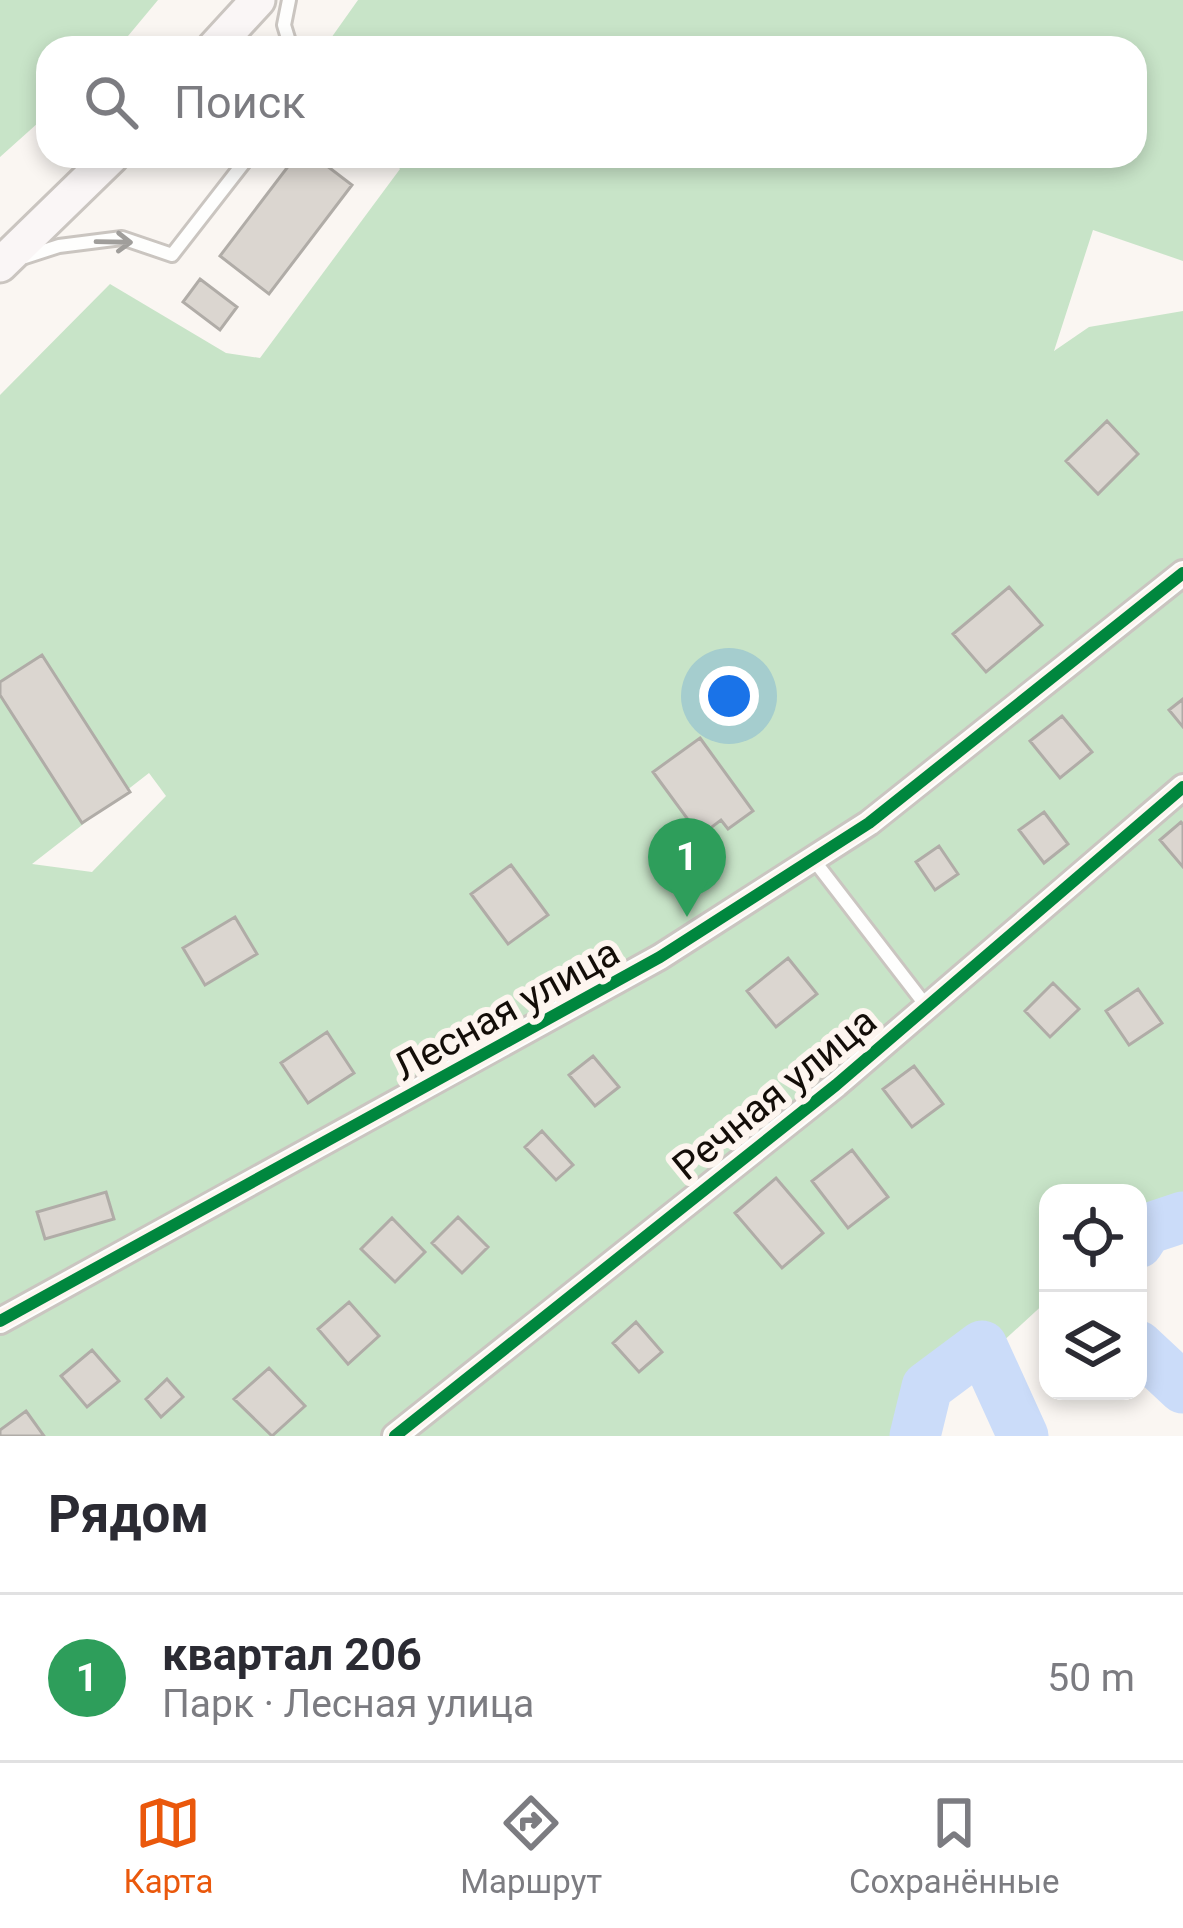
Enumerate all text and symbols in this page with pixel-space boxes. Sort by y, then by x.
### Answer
search box [36,36,1147,168]
icon: search [78,69,144,135]
text: Поиск [174,76,306,129]
one-way arrow [94,231,133,254]
your location [699,666,759,726]
pin: 1 [648,818,726,917]
street label: Лесная улица [386,929,627,1091]
street label: Речная улица [664,998,886,1190]
map controls [1039,1184,1147,1400]
button: locate [1039,1184,1147,1292]
button: layers [1039,1292,1147,1400]
text: Рядом [48,1485,209,1544]
text: квартал 206 [162,1628,422,1681]
text: 1 [76,1655,98,1701]
text: 50 m [1047,1655,1135,1701]
text: Парк · Лесная улица [162,1681,534,1727]
tab: Карта [123,1790,213,1901]
tab: Маршрут [460,1790,602,1901]
tab: Сохранённые [849,1790,1060,1901]

